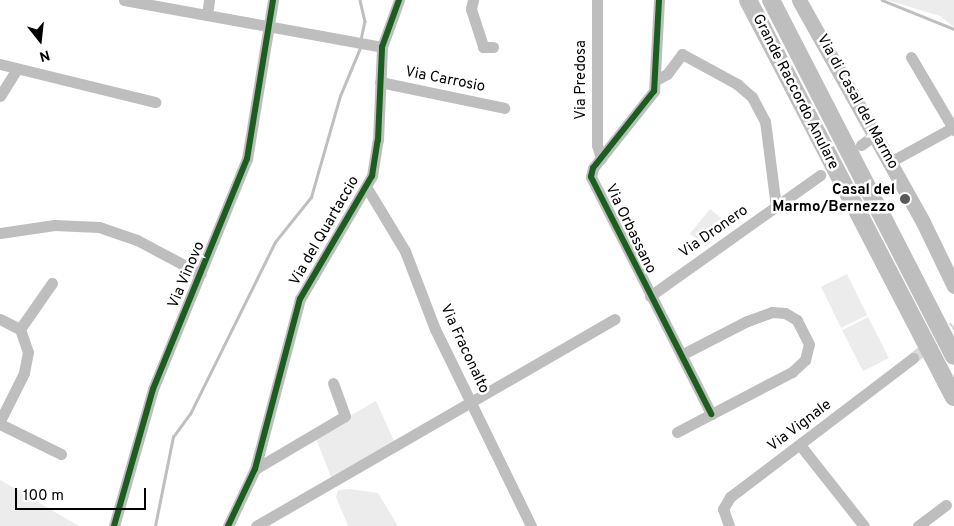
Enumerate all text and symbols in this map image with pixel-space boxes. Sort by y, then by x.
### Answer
street label: Grande Raccordo Anulare [748,11,842,173]
north arrow [15,15,65,65]
street label: Via di Casal del Marmo [812,31,902,173]
street label: Via Predosa [573,40,591,120]
text: N [37,45,51,64]
street label: Via Carrosio [403,63,487,97]
street label: Via del Quartaccio [286,173,364,289]
street label: Via Orbassano [601,181,659,277]
place label: Casal del Marmo/Bernezzo [772,181,895,216]
marker: Casal del Marmo/Bernezzo [899,193,911,205]
street label: Via Dronero [676,202,752,262]
street label: Via Vinovo [165,239,209,311]
street label: Via Fraconalto [436,302,492,396]
street label: Via Vignale [764,396,836,456]
scale bar [18,478,149,510]
text: 100 m [23,487,64,506]

